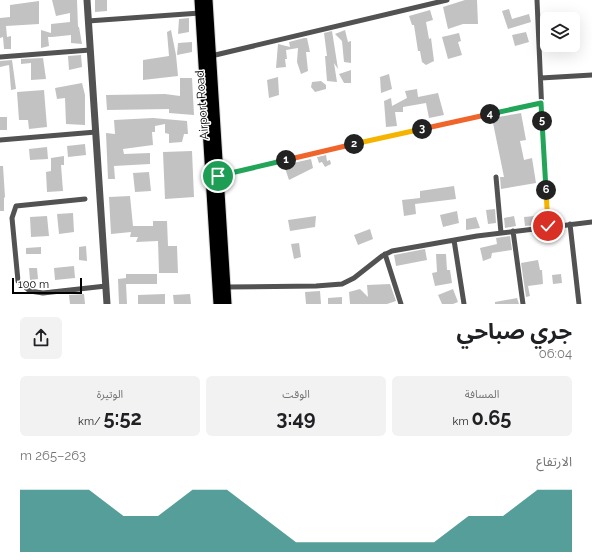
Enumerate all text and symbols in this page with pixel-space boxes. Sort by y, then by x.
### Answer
map controls [540,12,580,52]
button: layers [540,12,580,52]
street label: Airport Road [193,70,211,140]
pin: 4 [480,104,500,124]
text: 4 [487,107,493,120]
pin: 5 [532,111,552,131]
text: 5 [539,114,545,127]
pin: 3 [412,119,432,139]
text: 3 [419,122,425,135]
pin: 2 [344,134,364,154]
text: 2 [351,137,357,150]
pin: 1 [276,150,296,170]
text: 1 [283,153,289,166]
pin [201,159,235,193]
icon: arrive [207,165,229,187]
pin: 6 [536,180,556,200]
text: 6 [543,183,549,196]
pin [531,209,565,243]
icon: check [537,215,559,237]
scale bar [12,276,82,295]
text: 100 m [18,278,49,291]
button: share [20,317,62,359]
text: جري صباحي [457,318,572,344]
text: 06:04 [539,346,572,361]
text: الوتيرة [97,388,123,401]
text: الوقت [282,388,310,401]
text: المسافة [465,388,499,401]
text: 5:52 [104,406,142,430]
text: 3:49 [276,406,316,430]
text: 0.65 [471,406,511,430]
text: /km [78,415,104,428]
text: km [453,415,471,428]
text: 263–265 m [20,448,86,463]
text: الارتفاع [536,454,572,469]

